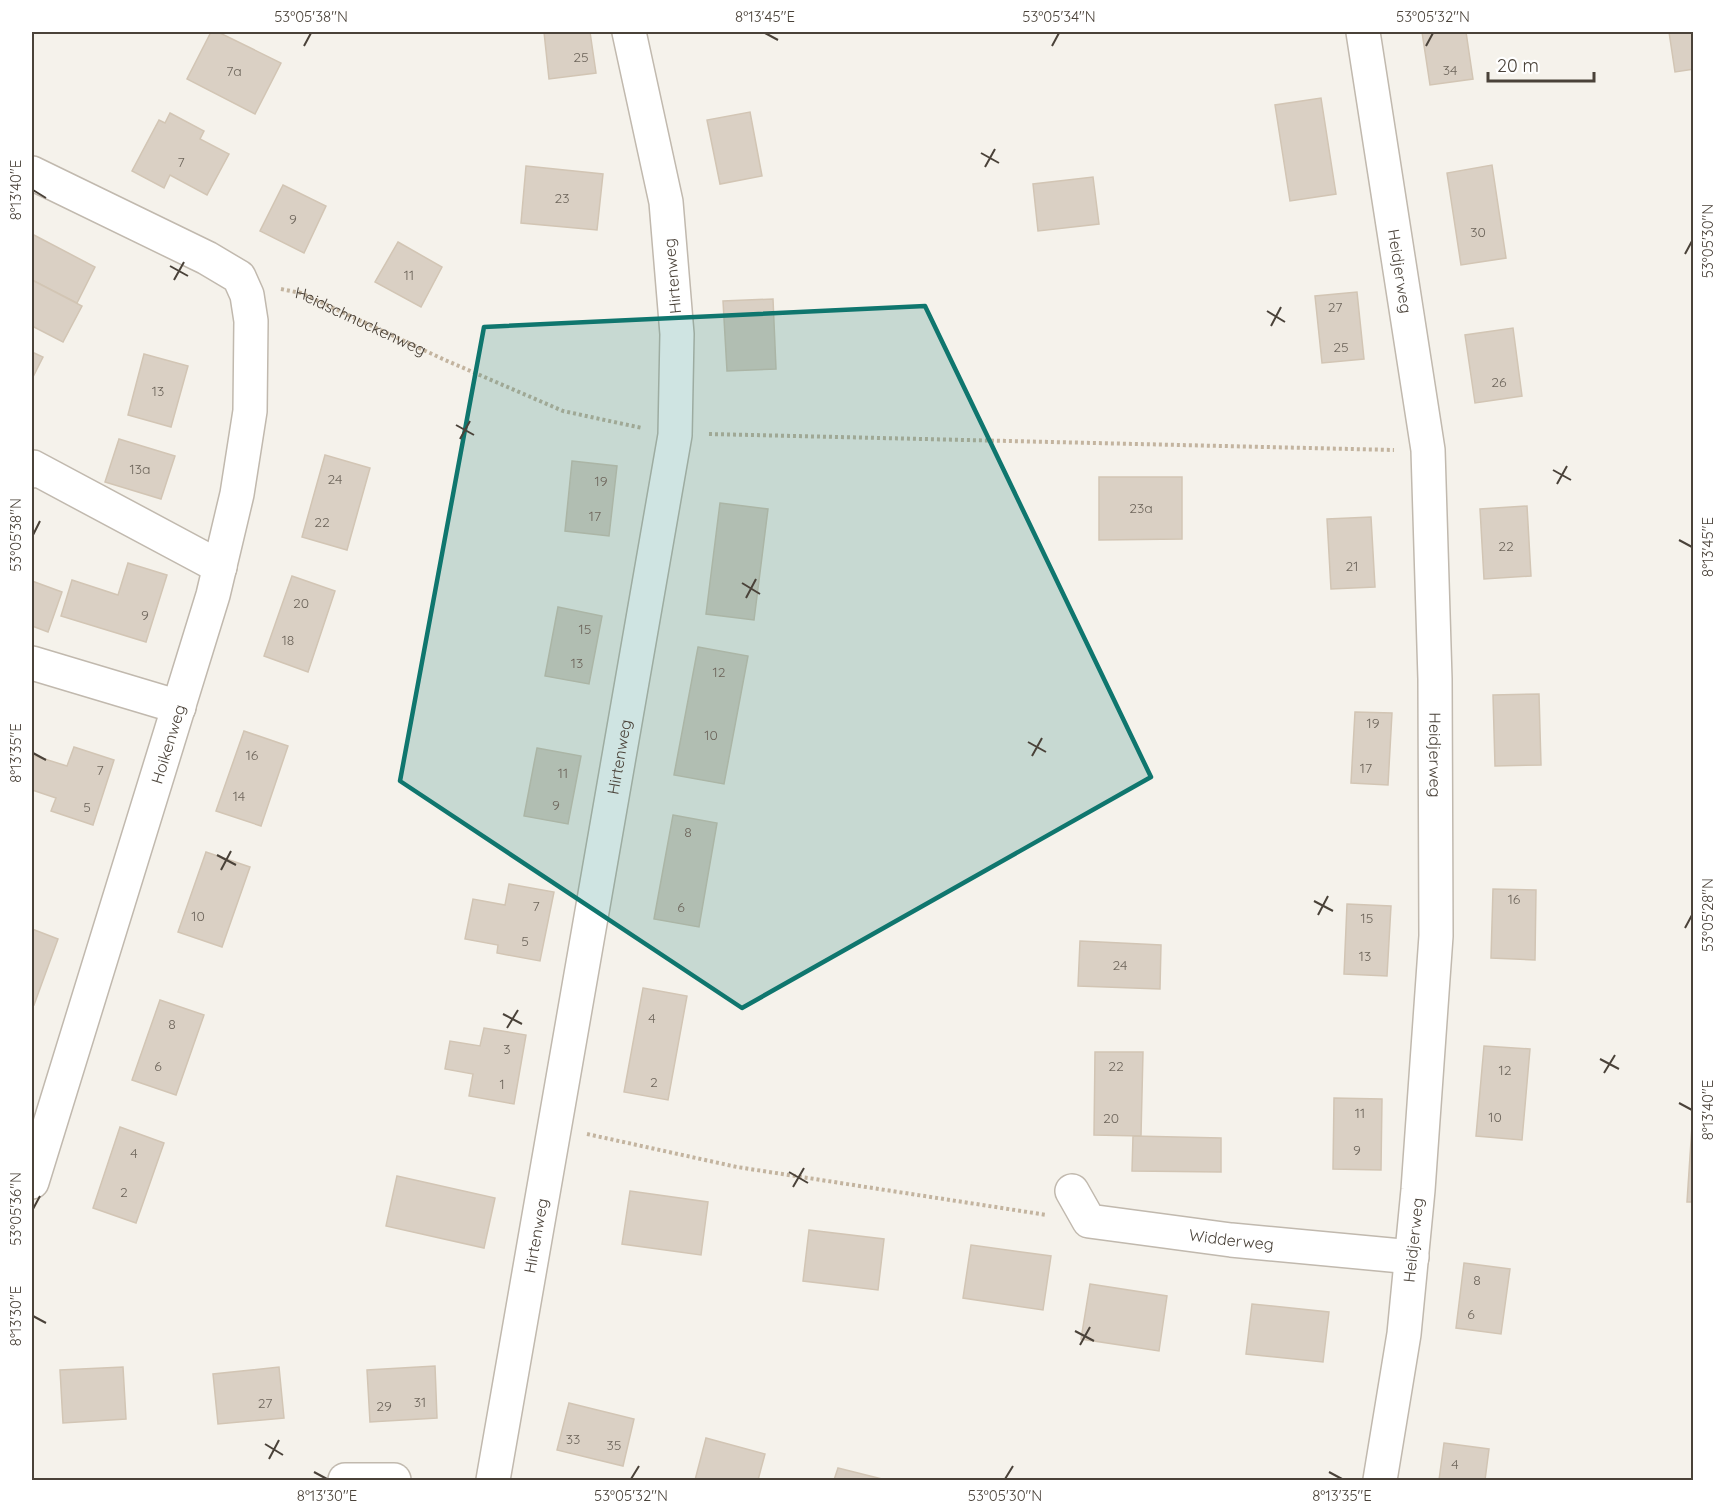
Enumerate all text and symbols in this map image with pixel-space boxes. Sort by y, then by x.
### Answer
text: 53°05'38"N [274,7,348,26]
text: 8°13'45"E [735,7,795,26]
text: 53°05'34"N [1022,7,1096,26]
text: 53°05'32"N [1396,7,1470,26]
scale bar [1488,45,1594,83]
house number: 25 [573,48,589,66]
text: 20 m [1497,54,1539,77]
house number: 34 [1443,61,1457,79]
house number: 7a [226,62,242,80]
house number: 7 [177,153,185,171]
text: 8°13'40"E [6,160,25,220]
house number: 23 [554,189,570,207]
text: 53°05'30"N [1698,204,1717,278]
house number: 9 [289,210,297,228]
house number: 30 [1470,223,1486,241]
street label: Heidjerweg [1384,228,1417,315]
street label: Hirtenweg [659,237,685,315]
house number: 11 [404,266,414,284]
street label: Heidschnuckenweg [293,282,429,360]
house number: 27 [1328,298,1342,316]
house number: 25 [1333,338,1349,356]
house number: 26 [1491,373,1507,391]
house number: 13 [152,382,164,400]
house number: 13a [130,460,151,478]
house number: 24 [328,470,342,488]
house number: 19 [595,472,608,490]
text: 53°05'38"N [6,498,25,572]
house number: 23a [1129,499,1153,517]
house number: 17 [589,507,601,525]
house number: 22 [314,513,330,531]
text: 8°13'45"E [1698,517,1717,577]
house number: 22 [1498,537,1514,555]
house number: 21 [1346,557,1358,575]
house number: 20 [293,594,309,612]
house number: 9 [141,606,149,624]
house number: 15 [579,620,591,638]
house number: 18 [282,631,294,649]
house number: 13 [571,654,583,672]
house number: 12 [713,663,726,681]
street label: Hoikenweg [146,702,190,786]
street label: Heidjerweg [1425,712,1445,797]
house number: 19 [1367,714,1380,732]
street label: Hirtenweg [603,718,635,796]
text: 8°13'35"E [6,723,25,783]
house number: 10 [704,726,718,744]
house number: 16 [246,746,259,764]
house number: 17 [1360,759,1372,777]
house number: 7 [96,761,104,779]
house number: 11 [558,764,568,782]
house number: 14 [233,787,245,805]
house number: 9 [552,796,560,814]
house number: 5 [83,798,91,816]
house number: 8 [684,823,692,841]
text: 53°05'28"N [1698,878,1717,952]
house number: 16 [1508,890,1521,908]
house number: 7 [532,897,540,915]
house number: 6 [677,898,685,916]
house number: 10 [191,907,205,925]
house number: 15 [1361,909,1373,927]
house number: 5 [521,932,529,950]
house number: 13 [1359,947,1371,965]
house number: 24 [1113,956,1127,974]
house number: 4 [648,1009,656,1027]
house number: 8 [168,1015,176,1033]
house number: 3 [503,1040,511,1058]
house number: 6 [154,1057,162,1075]
house number: 22 [1108,1057,1124,1075]
house number: 12 [1499,1061,1512,1079]
house number: 2 [650,1073,658,1091]
house number: 1 [499,1075,505,1093]
text: 8°13'40"E [1698,1080,1717,1140]
house number: 11 [1355,1104,1365,1122]
house number: 10 [1488,1108,1502,1126]
house number: 20 [1103,1109,1119,1127]
house number: 9 [1353,1141,1361,1159]
house number: 4 [130,1144,138,1162]
text: 53°05'36"N [6,1172,25,1246]
house number: 2 [120,1183,128,1201]
street label: Hirtenweg [519,1197,552,1275]
street label: Heidjerweg [1399,1197,1427,1283]
street label: Widderweg [1188,1224,1275,1254]
house number: 8 [1473,1271,1481,1289]
text: 8°13'30"E [6,1286,25,1346]
house number: 6 [1467,1305,1475,1323]
house number: 31 [414,1393,426,1411]
house number: 27 [258,1394,272,1412]
house number: 29 [376,1397,392,1415]
house number: 33 [566,1430,580,1448]
house number: 35 [607,1436,621,1454]
house number: 4 [1451,1455,1459,1473]
text: 8°13'30"E [297,1486,357,1505]
text: 53°05'32"N [594,1486,668,1505]
text: 53°05'30"N [968,1486,1042,1505]
text: 8°13'35"E [1312,1486,1372,1505]

